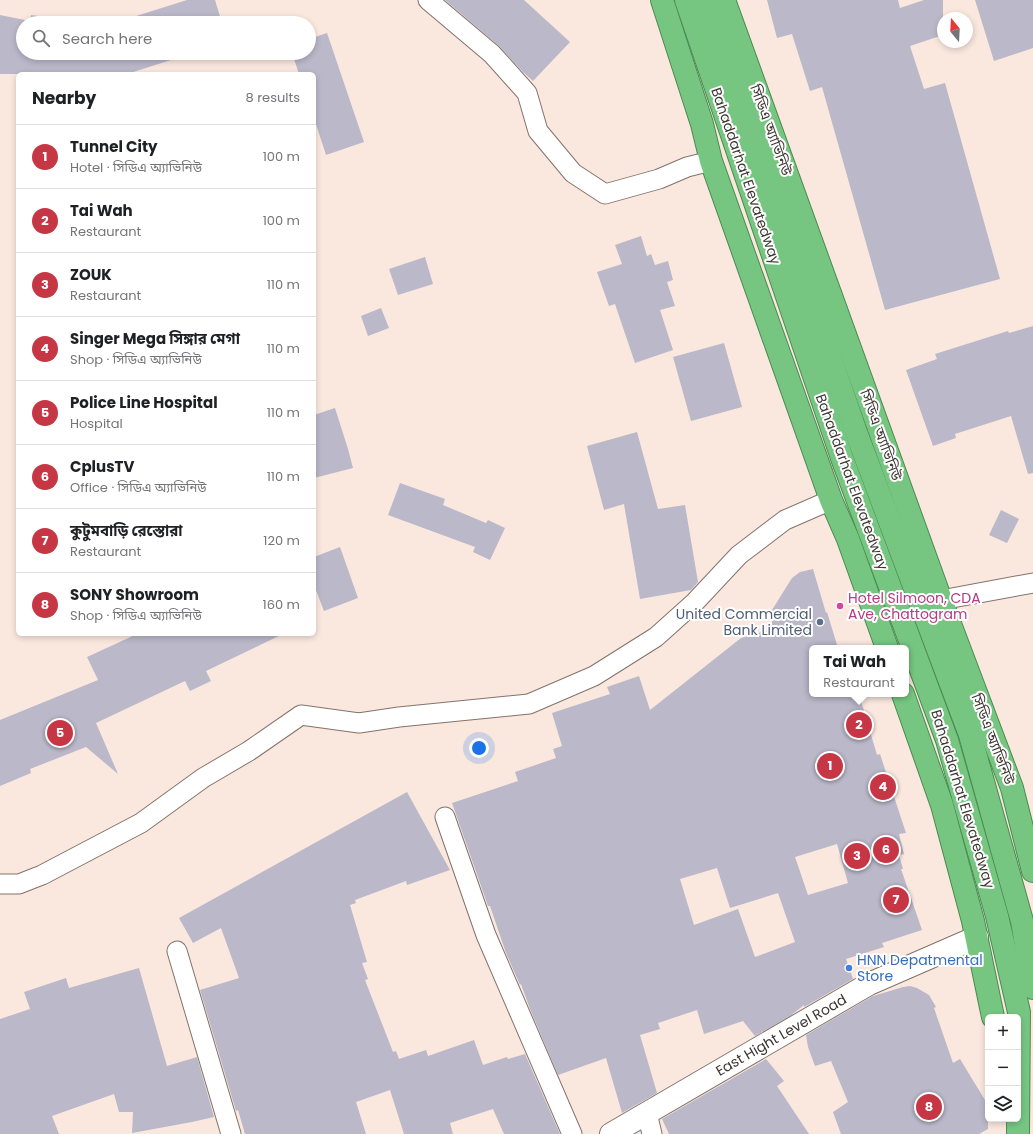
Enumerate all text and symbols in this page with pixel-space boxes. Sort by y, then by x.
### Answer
north arrow [937,12,973,48]
search box [16,16,316,60]
icon: search [30,27,52,49]
text: Search here [62,28,152,49]
street label: সিডিএ অ্যাভিনিউ [745,81,797,179]
street label: Bahaddarhat Elevatedway [706,85,786,267]
text: Nearby [32,86,96,110]
text: 8 results [246,88,300,107]
text: Tunnel City [70,136,157,157]
text: 1 [43,147,47,166]
text: 100 m [263,147,300,166]
text: Hotel · সিডিএ অ্যাভিনিউ [70,158,202,177]
text: Tai Wah [70,200,133,221]
text: 2 [41,211,49,230]
text: 100 m [263,211,300,230]
text: Restaurant [70,222,141,241]
text: ZOUK [70,264,112,285]
text: 3 [41,275,49,294]
text: 110 m [267,275,300,294]
text: Restaurant [70,286,141,305]
text: Singer Mega সিঙ্গার মেগা [70,328,240,349]
text: 4 [41,339,49,358]
text: 110 m [267,339,300,358]
text: Shop · সিডিএ অ্যাভিনিউ [70,350,202,369]
street label: সিডিএ অ্যাভিনিউ [855,386,907,484]
street label: Bahaddarhat Elevatedway [811,391,893,573]
text: Police Line Hospital [70,392,218,413]
text: 5 [41,403,49,422]
text: 110 m [267,403,300,422]
text: Hospital [70,414,123,433]
text: CplusTV [70,456,134,477]
text: 6 [41,467,49,486]
text: 110 m [267,467,300,486]
text: Office · সিডিএ অ্যাভিনিউ [70,478,207,497]
text: কুটুমবাড়ি রেস্তোরা [70,520,182,541]
text: 7 [42,531,48,550]
text: 120 m [263,531,300,550]
text: Restaurant [70,542,141,561]
text: SONY Showroom [70,584,199,605]
place label: Hotel Silmoon, CDA Ave, Chattogram [848,588,981,624]
text: 8 [41,595,49,614]
text: 160 m [263,595,300,614]
marker: Hotel Silmoon, CDA Ave, Chattogram [835,601,845,611]
place label: United Commercial Bank Limited [676,604,812,640]
text: Shop · সিডিএ অ্যাভিনিউ [70,606,202,625]
marker: United Commercial Bank Limited [815,617,825,627]
popup [809,645,909,697]
text: Tai Wah [823,651,886,672]
text: Restaurant [823,673,895,692]
street label: সিডিএ অ্যাভিনিউ [966,690,1020,788]
street label: Bahaddarhat Elevatedway [926,707,1000,891]
pin: 2 [846,710,872,740]
pin: 5 [47,718,73,748]
your location [469,738,489,758]
pin: 1 [817,751,843,781]
pin: 4 [870,772,896,802]
pin: 6 [873,835,899,865]
pin: 3 [844,841,870,871]
pin: 7 [883,885,909,915]
place label: HNN Depatmental Store [857,950,983,986]
marker: HNN Depatmental Store [844,963,854,973]
street label: East Hight Level Road [712,989,850,1081]
map controls [985,1014,1021,1122]
button: + [985,1014,1021,1050]
button: − [985,1050,1021,1086]
button: layers [985,1086,1021,1122]
pin: 8 [916,1092,942,1122]

